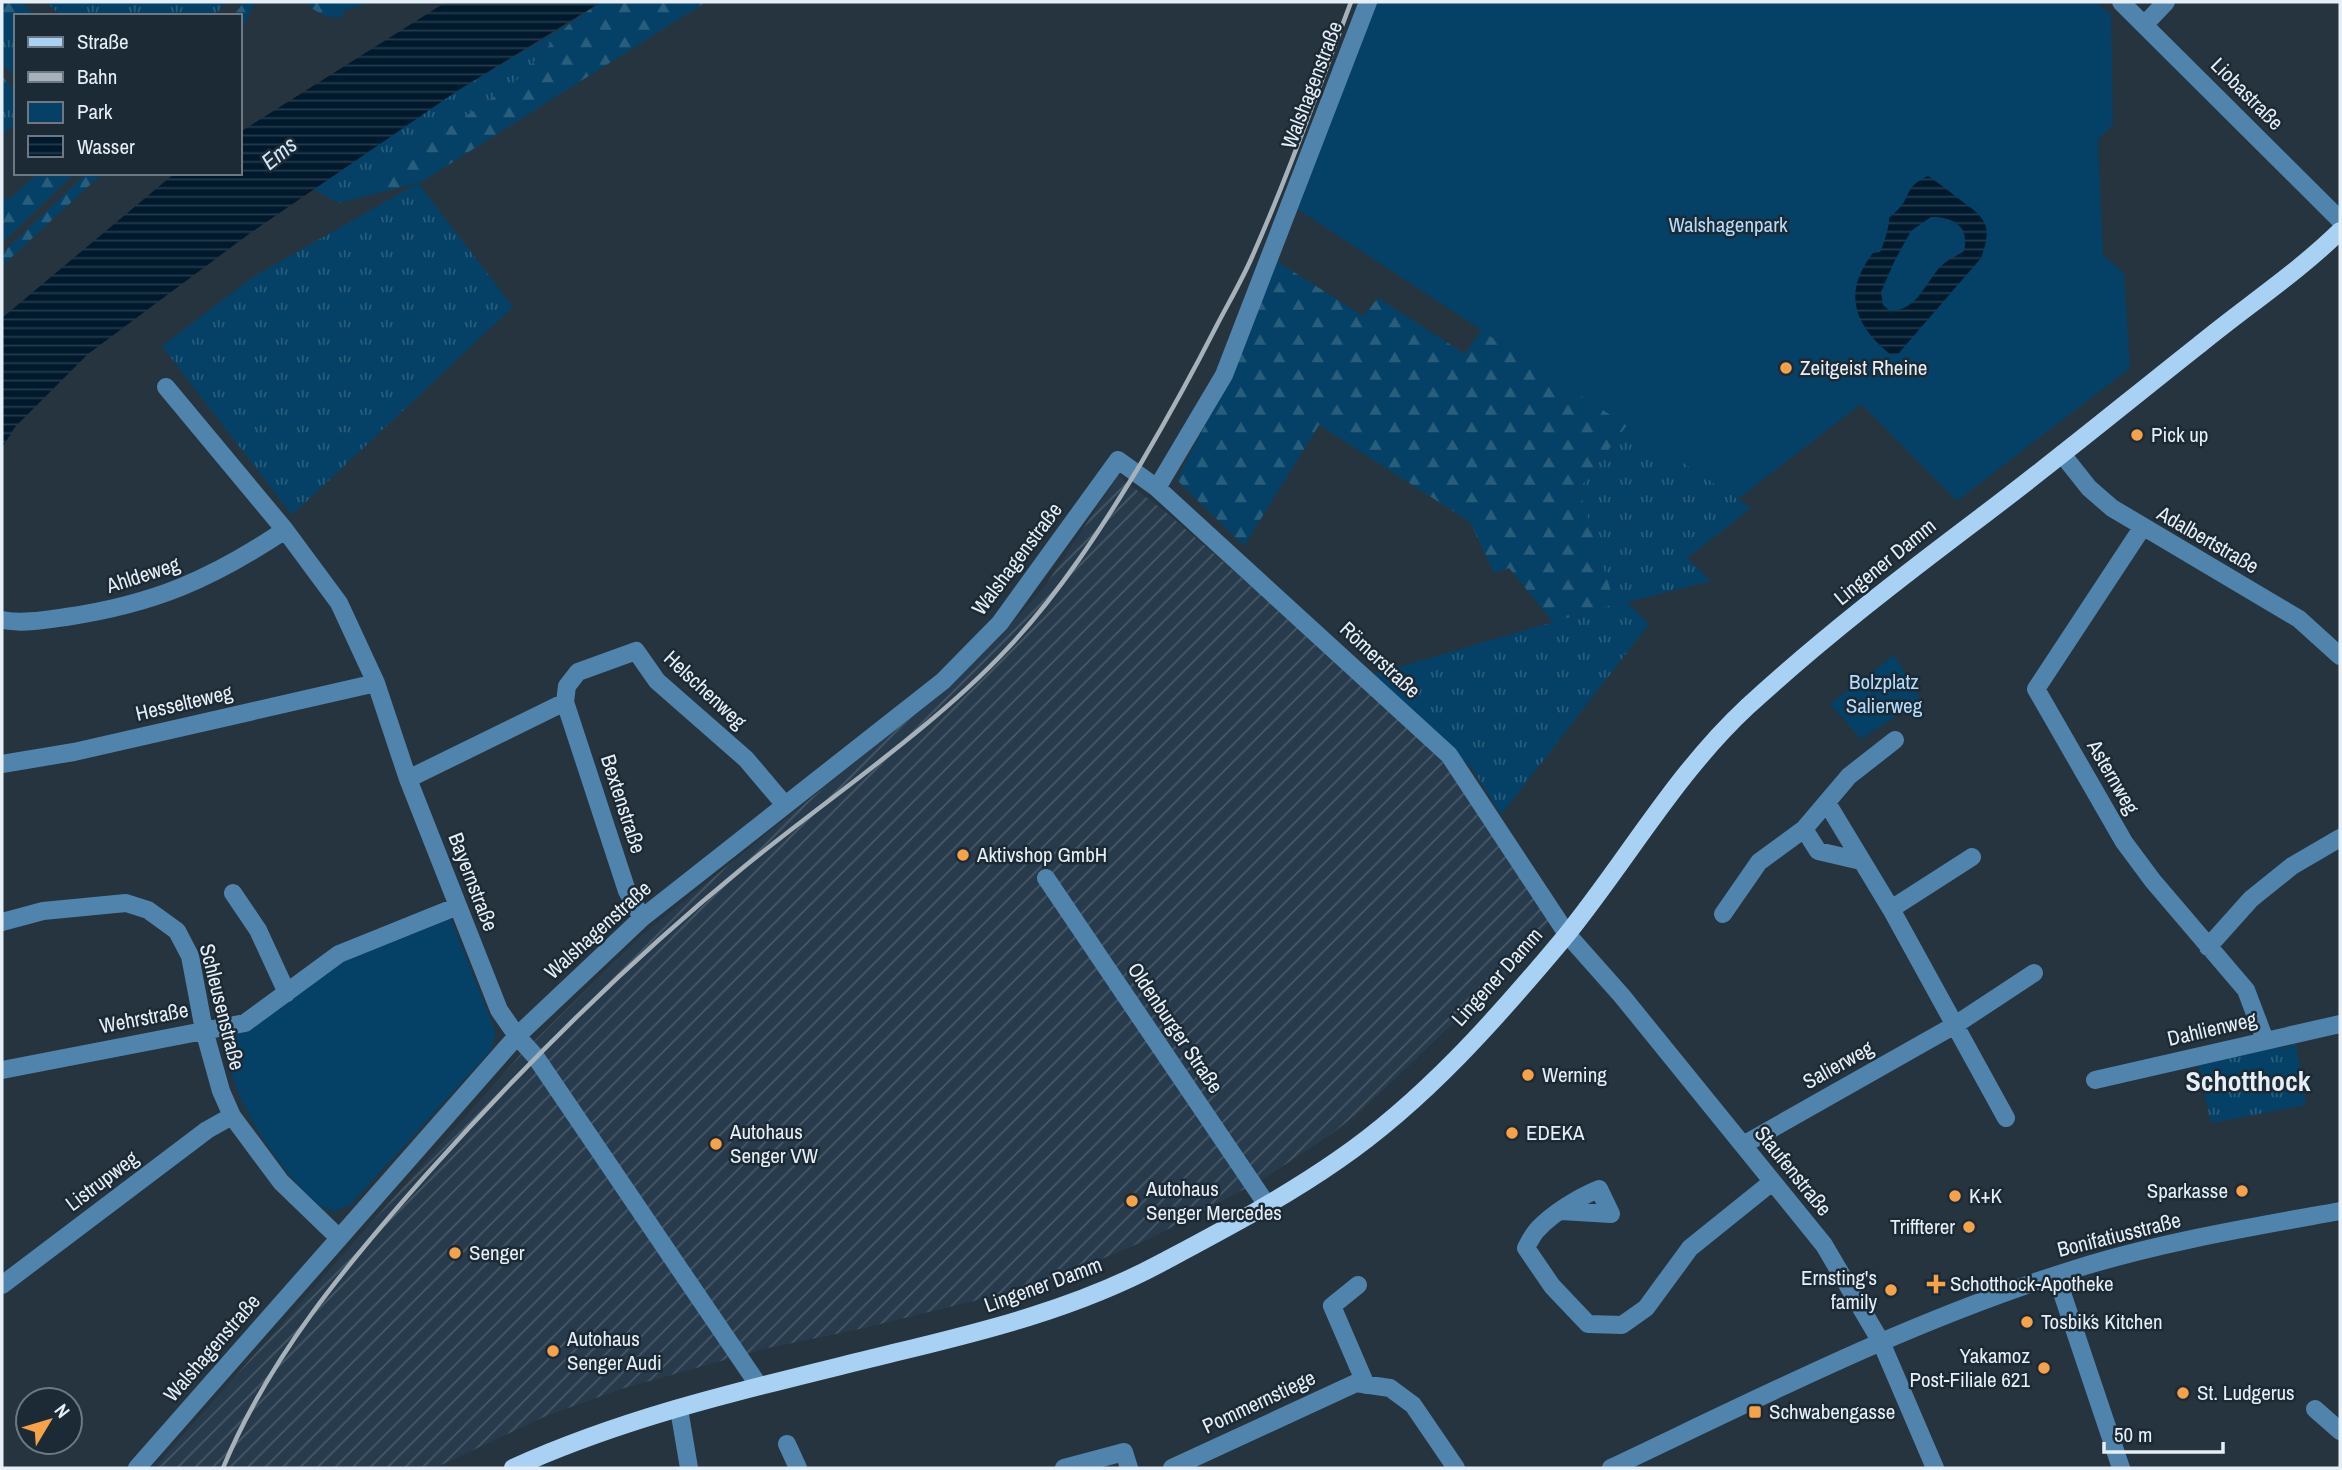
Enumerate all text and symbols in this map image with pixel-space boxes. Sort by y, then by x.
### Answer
legend [14,14,242,175]
street label: Walshagenstraße [1274,17,1349,153]
text: Straße [77,27,129,56]
street label: Liobastraße [2205,51,2290,136]
text: Bahn [77,62,117,91]
text: Park [77,97,113,126]
water label: Ems [254,129,303,177]
text: Wasser [77,132,135,161]
park label: Walshagenpark [1668,210,1788,239]
place label: Zeitgeist Rheine [1800,353,1927,382]
marker: Zeitgeist Rheine [1778,360,1794,376]
place label: Pick up [2151,420,2208,449]
marker: Pick up [2129,427,2145,443]
street label: Walshagenstraße [965,496,1069,621]
street label: Adalbertstraße [2151,498,2264,580]
street label: Lingener Damm [1828,511,1942,612]
street label: Ahldeweg [101,549,184,600]
street label: Römerstraße [1334,615,1427,704]
street label: Helschenweg [658,644,753,736]
park label: Bolzplatz Salierweg [1846,667,1923,720]
street label: Hesselteweg [133,677,236,728]
street label: Asternweg [2080,733,2147,820]
street label: Bextenstraße [594,751,653,857]
street label: Bayernstraße [441,828,506,935]
place label: Aktivshop GmbH [976,840,1107,869]
marker: Aktivshop GmbH [955,847,971,863]
street label: Walshagenstraße [538,874,657,985]
street label: Lingener Damm [1445,921,1549,1032]
street label: Schleusenstraße [193,941,252,1073]
street label: Oldenburger Straße [1121,957,1230,1099]
street label: Wehrstraße [97,995,191,1040]
street label: Dahlienweg [2164,1004,2260,1053]
street label: Salierweg [1797,1033,1879,1096]
place label: Werning [1542,1060,1607,1089]
district label: Schotthock [2185,1062,2311,1100]
marker: Werning [1520,1067,1536,1083]
place label: Autohaus Senger VW [729,1117,819,1170]
place label: EDEKA [1526,1118,1585,1147]
street label: Staufenstraße [1748,1120,1839,1222]
marker: EDEKA [1504,1125,1520,1141]
marker: Autohaus Senger VW [708,1136,724,1152]
street label: Listrupweg [59,1143,144,1218]
place label: Autohaus Senger Mercedes [1145,1174,1282,1227]
place label: Sparkasse [2147,1176,2228,1205]
place label: K+K [1969,1181,2003,1210]
marker: Sparkasse [2234,1183,2250,1199]
marker: K+K [1947,1188,1963,1204]
marker: Autohaus Senger Mercedes [1124,1193,1140,1209]
street label: Bonifatiusstraße [2054,1205,2184,1264]
place label: Triffterer [1890,1212,1955,1241]
marker: Triffterer [1961,1219,1977,1235]
place label: Senger [469,1238,525,1267]
marker: Senger [447,1245,463,1261]
street label: Lingener Damm [980,1250,1106,1319]
place label: Ernsting's family [1801,1263,1877,1316]
place label: Schotthock-Apotheke [1950,1269,2114,1298]
marker: Schotthock-Apotheke [1928,1276,1944,1292]
marker: Ernsting's family [1883,1282,1899,1298]
street label: Walshagenstraße [157,1287,267,1408]
place label: Tosbik´s Kitchen [2041,1307,2163,1336]
marker: Tosbik´s Kitchen [2019,1314,2035,1330]
place label: Autohaus Senger Audi [566,1324,662,1377]
place label: Yakamoz Post-Filiale 621 [1909,1341,2030,1394]
marker: Autohaus Senger Audi [545,1343,561,1359]
marker: Yakamoz Post-Filiale 621 [2036,1360,2052,1376]
street label: Pommernstiege [1198,1363,1320,1440]
place label: St. Ludgerus [2197,1378,2295,1407]
marker: St. Ludgerus [2175,1385,2191,1401]
north arrow [14,1386,84,1456]
place label: Schwabengasse [1769,1397,1895,1426]
text: N [49,1398,76,1423]
marker: Schwabengasse [1747,1404,1763,1420]
scale bar [2104,1410,2223,1454]
text: 50 m [2114,1420,2152,1449]

